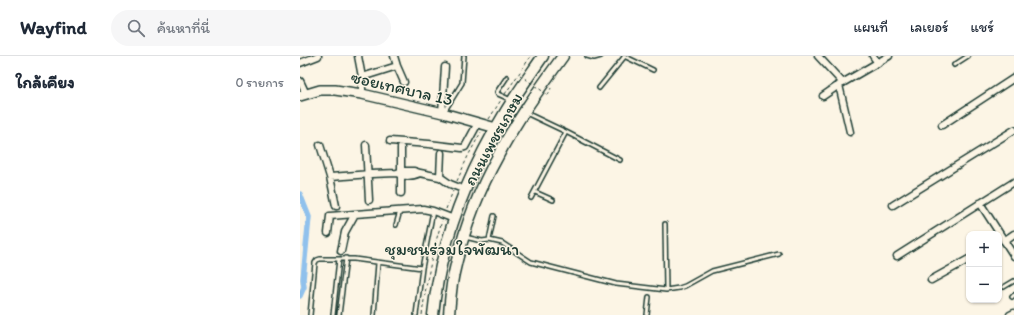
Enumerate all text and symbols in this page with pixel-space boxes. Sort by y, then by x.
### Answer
search box [111,10,391,46]
text: Wayfind [20,16,87,39]
icon: search [125,17,147,39]
text: ค้นหาที่นี่ [157,19,210,37]
text: แผนที่ [854,19,888,36]
text: เลเยอร์ [910,19,949,36]
text: แชร์ [971,19,994,36]
street label: ซอยเทศบาล 13 [349,67,455,109]
text: ใกล้เคียง [16,72,75,92]
text: 0 รายการ [235,75,284,90]
street label: ถนนเพชรเกษม [459,89,527,189]
map controls [966,231,1002,303]
button: + [966,231,1002,267]
district label: ชุมชนร่วมใจพัฒนา [385,238,519,260]
button: − [966,267,1002,303]

